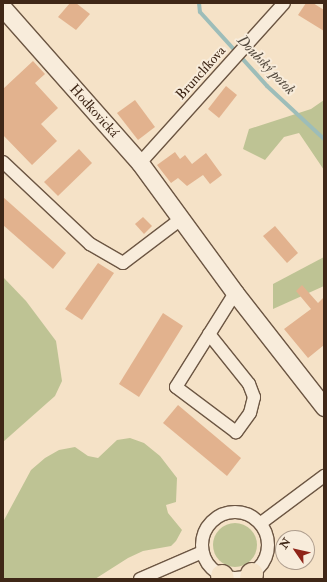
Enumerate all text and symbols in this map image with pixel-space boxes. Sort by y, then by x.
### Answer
water label: Doubský potok [233,31,299,99]
street label: Brunclíkova [173,43,229,103]
street label: Hodkovická [66,81,122,141]
north arrow [275,530,315,570]
text: N [277,536,294,551]

